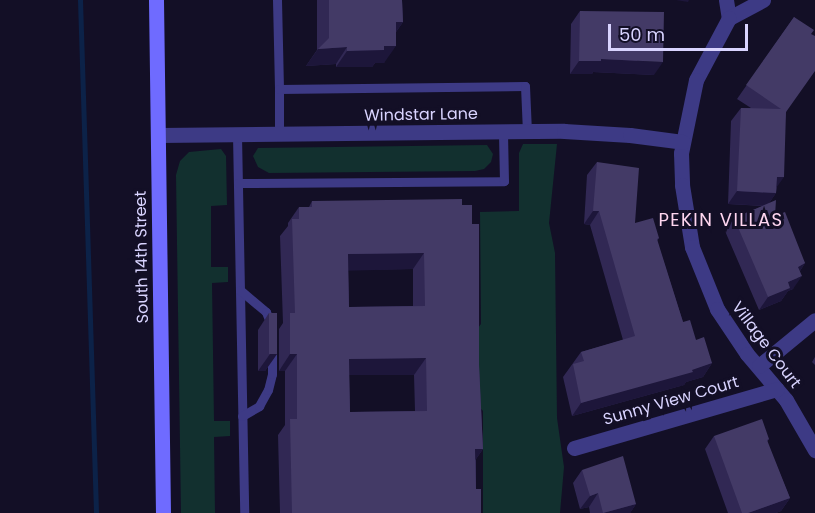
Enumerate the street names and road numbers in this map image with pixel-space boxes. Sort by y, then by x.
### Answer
street label: Windstar Lane [364,104,478,126]
street label: South 14th Street [131,191,153,323]
street label: Village Court [727,298,805,392]
street label: Sunny View Court [601,372,741,430]

